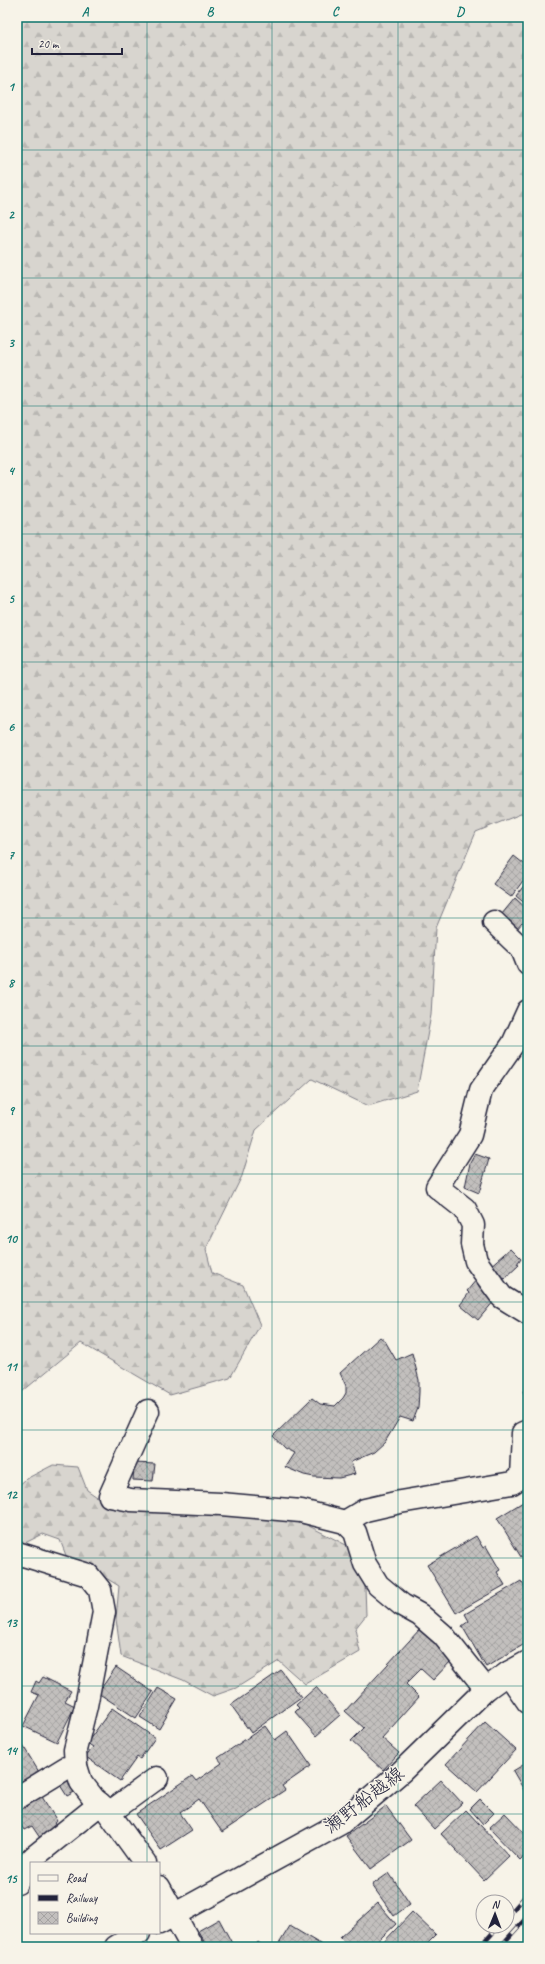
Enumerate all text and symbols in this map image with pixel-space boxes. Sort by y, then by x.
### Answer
text: A [82,4,90,20]
text: B [207,4,215,20]
text: C [332,4,340,20]
text: D [456,4,465,20]
scale bar [32,30,122,56]
text: 20 m [38,36,60,52]
text: 1 [8,79,16,95]
text: 2 [8,207,15,223]
text: 3 [8,335,15,351]
text: 4 [8,463,16,479]
text: 5 [8,591,15,607]
text: 6 [8,719,15,735]
text: 7 [8,847,15,863]
text: 8 [8,975,16,991]
text: 9 [8,1103,15,1119]
text: 10 [5,1231,18,1247]
text: 11 [5,1359,19,1375]
text: 12 [5,1487,18,1503]
text: 13 [5,1615,18,1631]
text: 14 [5,1743,19,1759]
street label: 瀬野船越線 [319,1761,409,1839]
legend [30,1862,160,1934]
text: Road [66,1870,88,1886]
text: 15 [5,1871,18,1887]
text: Railway [66,1890,98,1906]
north arrow [475,1894,515,1934]
text: N [492,1897,501,1911]
text: Building [66,1910,98,1926]

